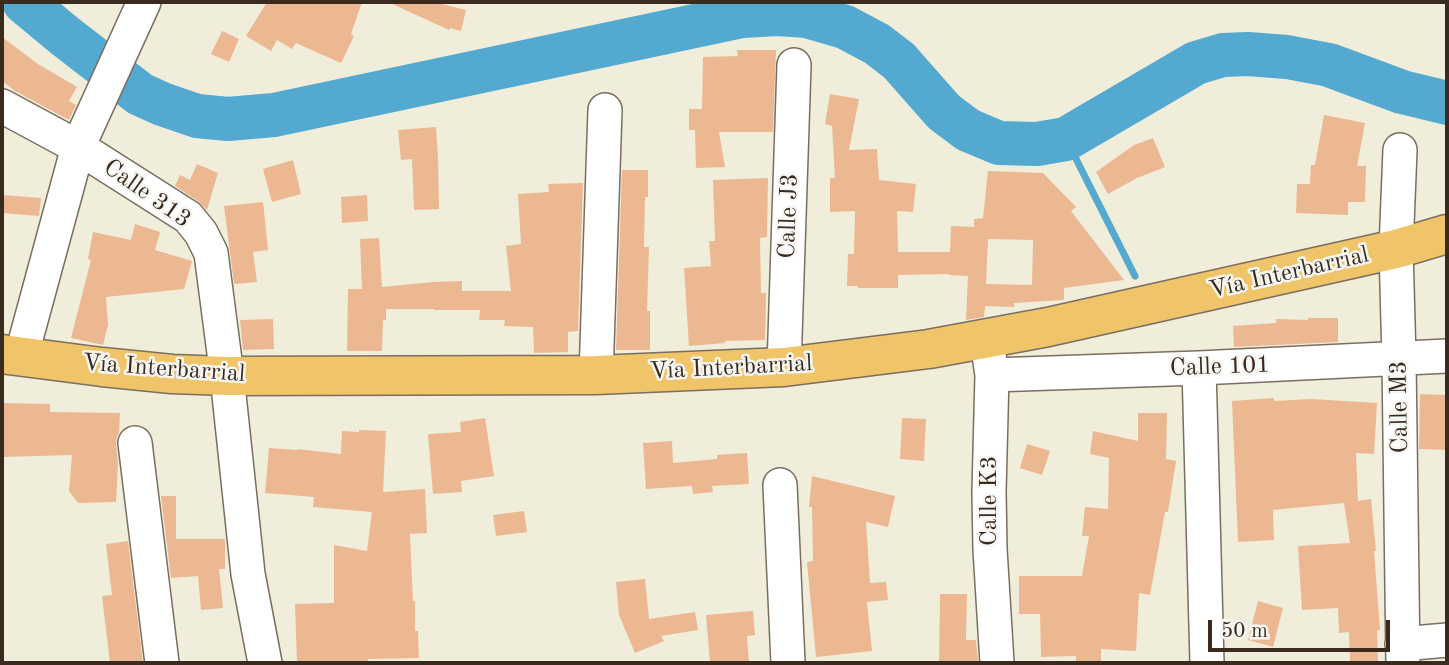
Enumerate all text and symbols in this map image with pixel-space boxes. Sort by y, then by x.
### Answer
street label: Calle 313 [98,153,196,235]
street label: Calle J3 [773,173,805,259]
street label: Vía Interbarrial [1206,241,1372,305]
street label: Vía Interbarrial [82,349,246,389]
street label: Vía Interbarrial [649,349,813,387]
street label: Calle 101 [1169,351,1271,383]
street label: Calle M3 [1385,360,1415,454]
street label: Calle K3 [976,456,1004,546]
scale bar [1211,606,1393,650]
text: 50 m [1221,621,1268,642]

